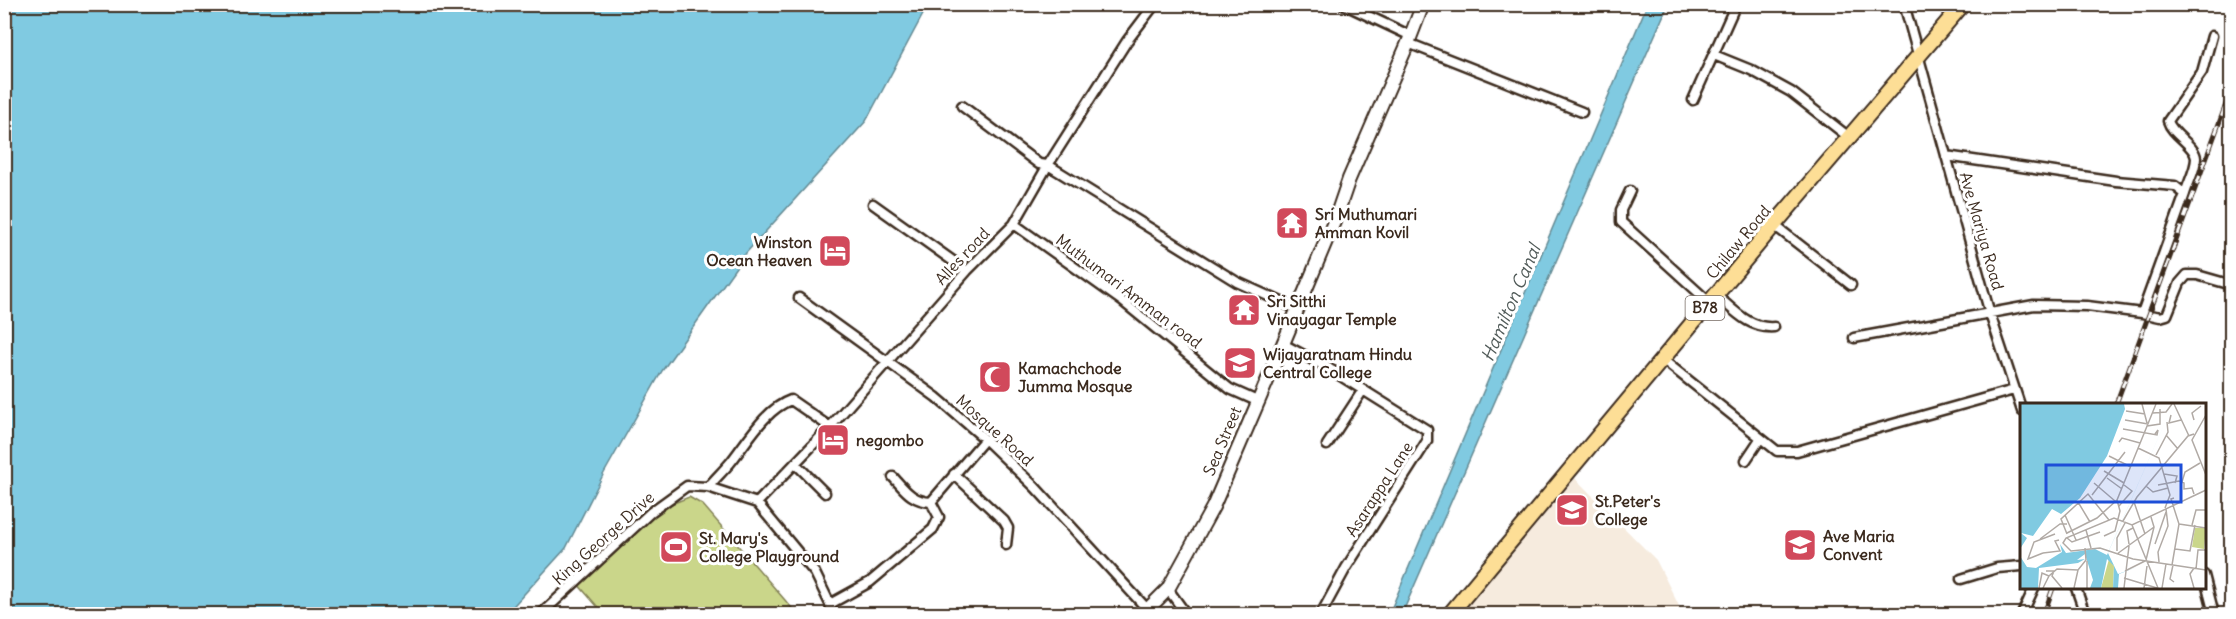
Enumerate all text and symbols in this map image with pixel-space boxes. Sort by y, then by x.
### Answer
street label: Ave Mariya Road [1956,170,2008,292]
street label: Chilaw Road [1701,201,1775,283]
place label: Sri Muthumari Amman Kovil [1315,204,1417,242]
temple icon: Sri Muthumari Amman Kovil [1274,205,1310,241]
street label: Alles road [930,223,994,289]
street label: Muthumari Amman road [1052,230,1206,352]
place label: Winston Ocean Heaven [706,232,812,270]
hotel icon: Winston Ocean Heaven [817,233,853,269]
water label: Hamilton Canal [1476,238,1547,365]
place label: Sri Sitthi Vinayagar Temple [1267,291,1397,330]
temple icon: Sri Sitthi Vinayagar Temple [1226,292,1262,328]
road number: B78 [1686,296,1724,320]
place label: Wijayaratnam Hindu Central College [1263,344,1413,383]
school or university icon: Wijayaratnam Hindu Central College [1222,345,1258,381]
place label: Kamachchode Jumma Mosque [1018,358,1133,397]
mosque icon: Kamachchode Jumma Mosque [977,359,1013,395]
street label: Mosque Road [952,390,1038,470]
street label: Sea Street [1198,403,1246,479]
inset map [2020,403,2206,589]
hotel icon: negombo [815,422,851,458]
place label: negombo [856,430,924,451]
street label: Asarappa Lane [1341,438,1417,540]
street label: King George Drive [548,487,658,589]
place label: St.Peter's College [1595,491,1661,530]
school or university icon: St.Peter's College [1554,492,1590,528]
place label: Ave Maria Convent [1823,526,1895,564]
school or university icon: Ave Maria Convent [1782,527,1818,563]
place label: St. Mary's College Playground [699,528,840,567]
sports icon: St. Mary's College Playground [658,529,694,565]

